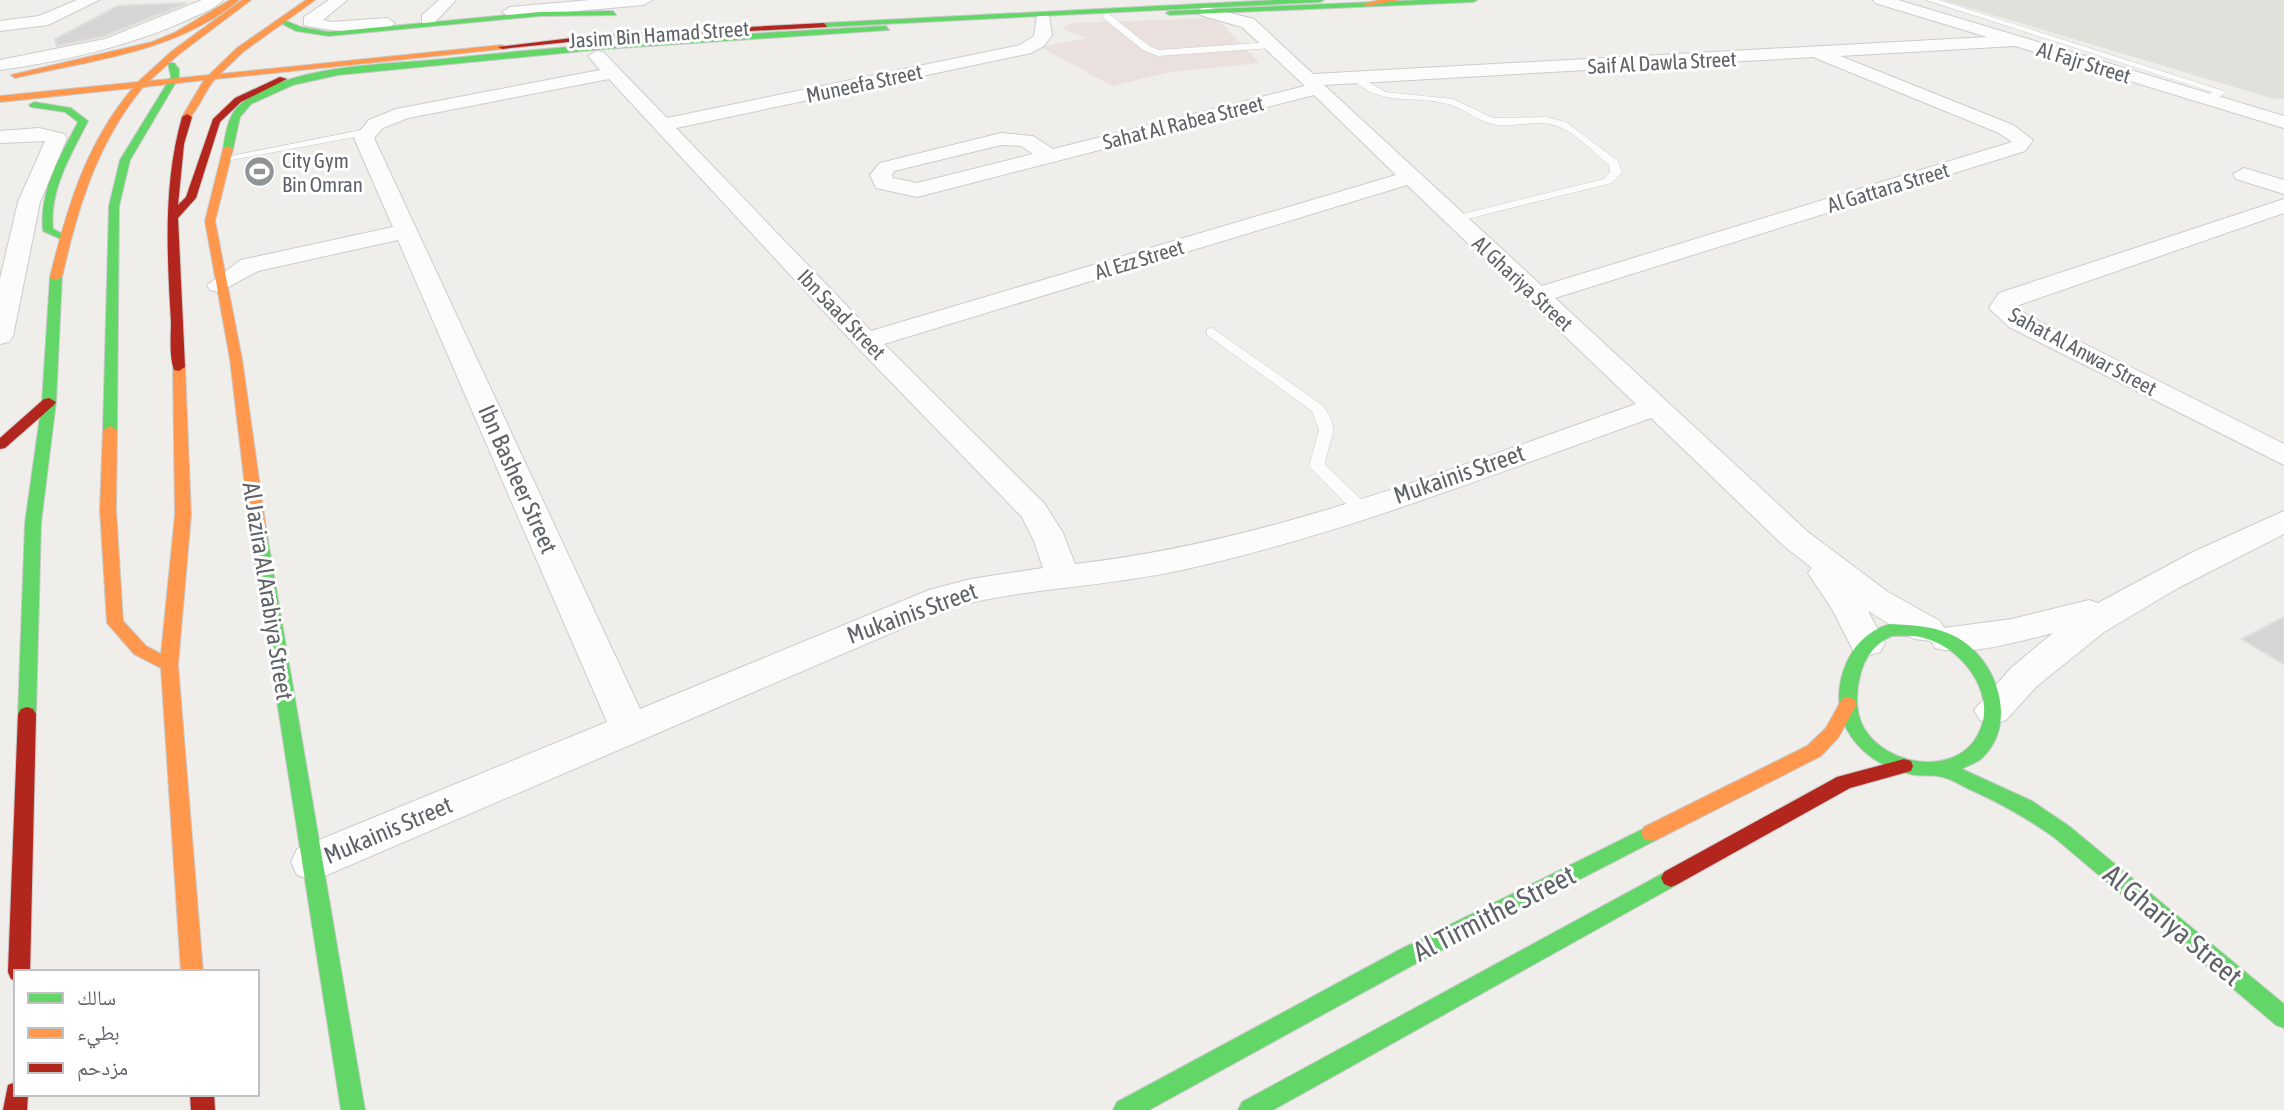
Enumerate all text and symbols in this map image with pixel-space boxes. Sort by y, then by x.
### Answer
street label: Jasim Bin Hamad Street [568,16,750,52]
street label: Al Fajr Street [2034,36,2134,88]
street label: Saif Al Dawla Street [1587,46,1737,78]
street label: Muneefa Street [804,59,924,107]
street label: Sahat Al Rabea Street [1100,90,1266,154]
place label: City Gym Bin Omran [282,148,363,196]
sports icon: City Gym Bin Omran [242,155,276,189]
street label: Al Gattara Street [1824,157,1952,217]
street label: Al Ghariya Street [1468,231,1578,335]
street label: Al Ezz Street [1092,234,1186,284]
street label: Ibn Saad Street [793,264,891,364]
street label: Sahat Al Anwar Street [2005,302,2161,400]
street label: Ibn Basheer Street [473,401,563,558]
street label: Mukainis Street [1390,439,1528,509]
street label: Al Jazira Al Arabiya Street [237,480,299,702]
street label: Mukainis Street [843,577,981,649]
street label: Mukainis Street [320,791,456,869]
street label: Al Tirmithe Street [1408,858,1580,968]
street label: Al Ghariya Street [2097,858,2249,992]
legend [14,970,259,1096]
text: سالك [77,985,116,1009]
text: بطيء [77,1020,120,1049]
text: مزدحم [77,1055,128,1082]

